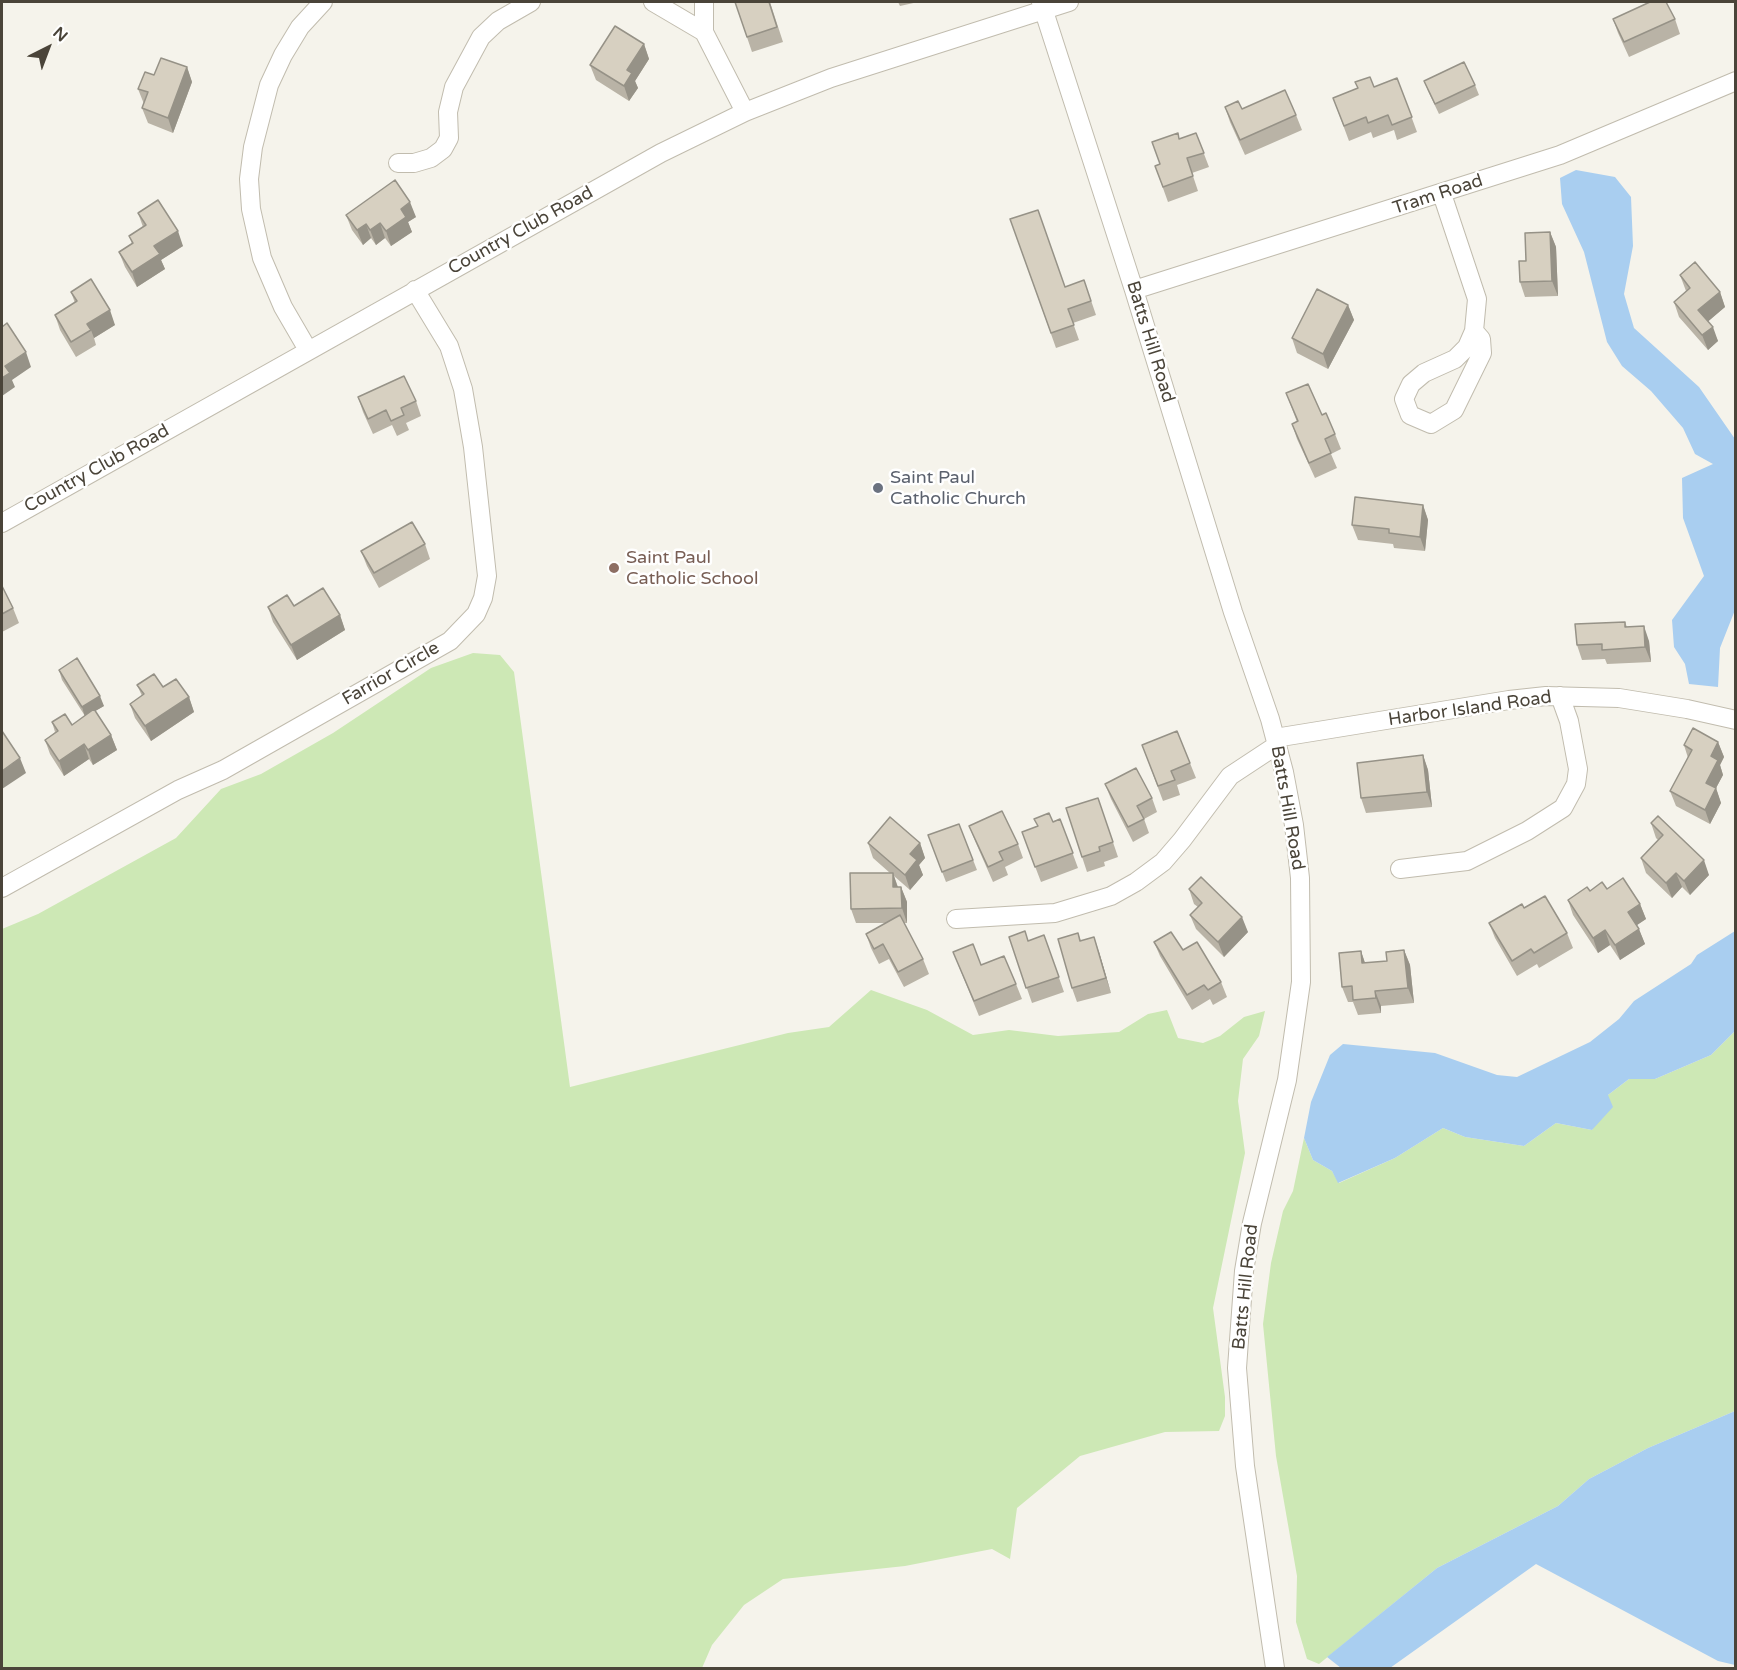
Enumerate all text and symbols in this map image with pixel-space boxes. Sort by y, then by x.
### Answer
north arrow [18,18,78,78]
text: N [49,23,72,46]
street label: Tram Road [1390,170,1486,220]
street label: Country Club Road [445,182,597,280]
street label: Batts Hill Road [1121,278,1179,406]
street label: Country Club Road [21,420,173,518]
place label: Saint Paul Catholic Church [890,467,1026,510]
marker: Saint Paul Catholic Church [871,481,885,495]
place label: Saint Paul Catholic School [626,547,758,590]
marker: Saint Paul Catholic School [607,561,621,575]
street label: Farrior Circle [339,638,443,710]
street label: Harbor Island Road [1387,687,1553,731]
street label: Batts Hill Road [1265,744,1309,872]
street label: Batts Hill Road [1229,1223,1263,1351]

